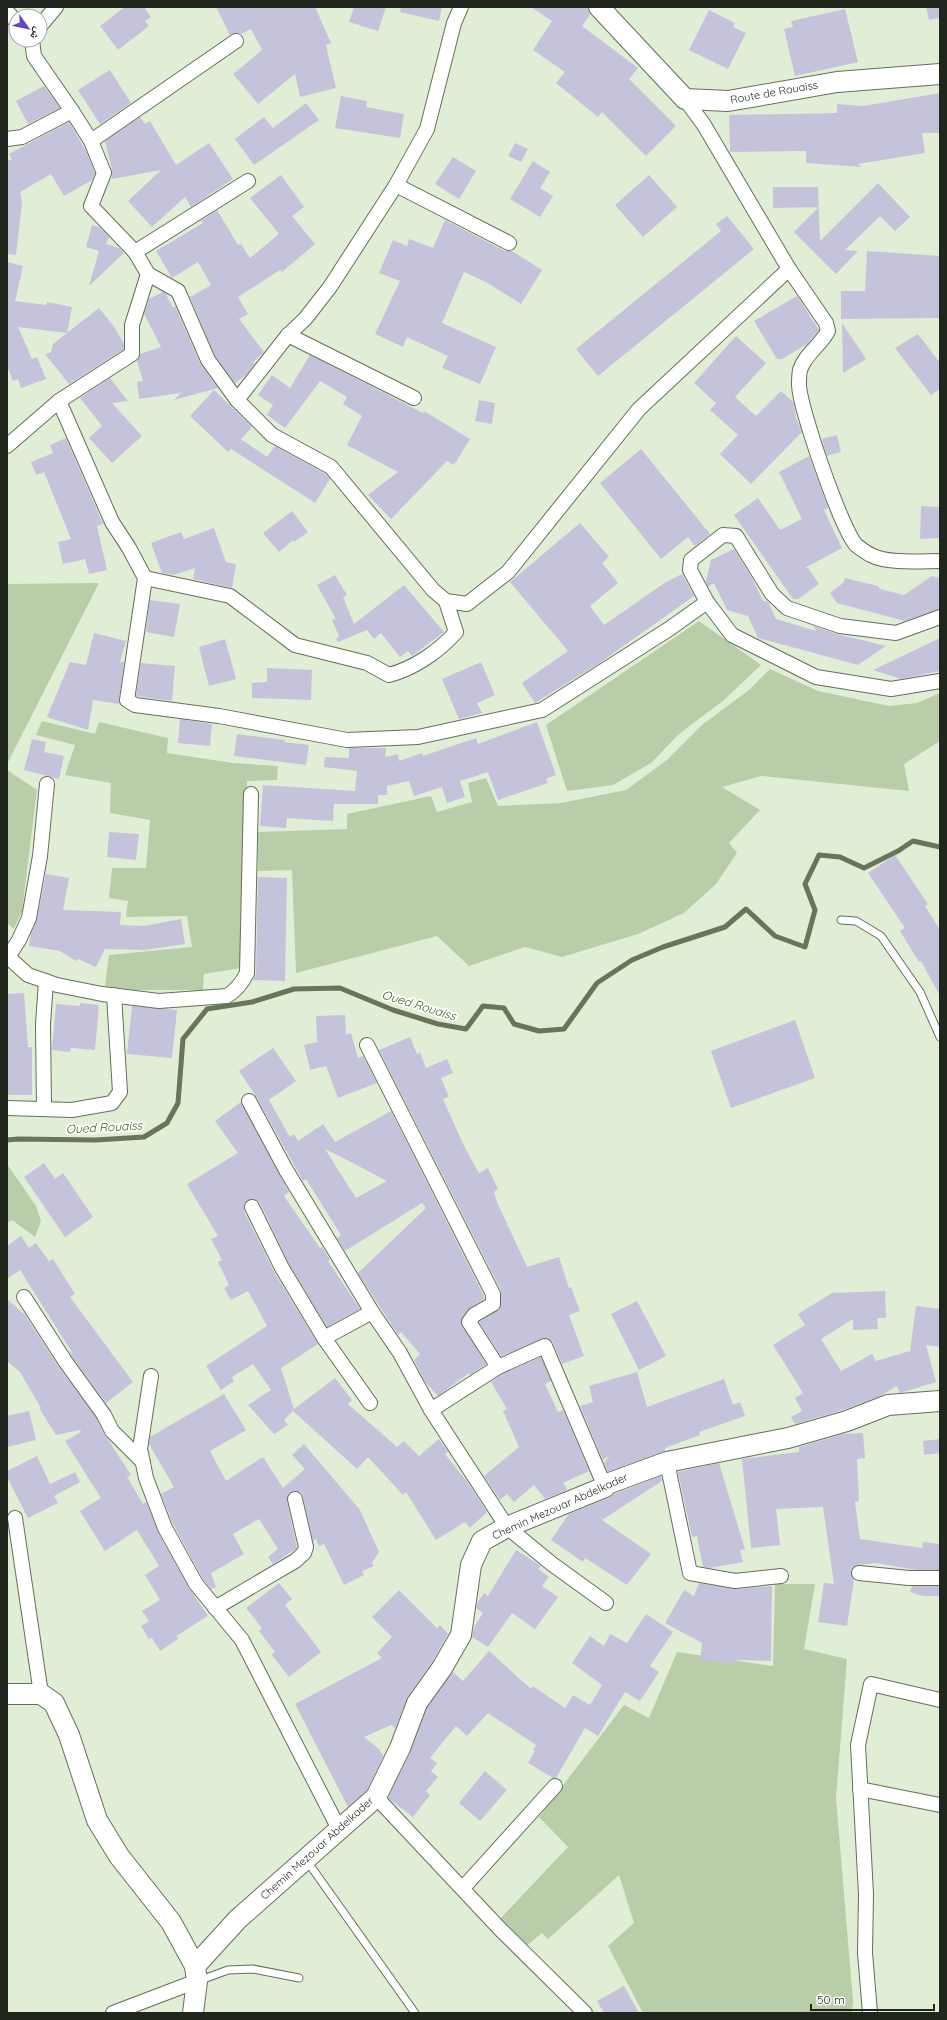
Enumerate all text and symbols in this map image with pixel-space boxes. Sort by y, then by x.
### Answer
north arrow [8,8,48,48]
text: ش [26,24,45,42]
street label: Route de Rouaiss [729,77,819,107]
water label: Oued Rouaiss [380,987,459,1024]
water label: Oued Rouaiss [65,1117,144,1136]
street label: Chemin Mezouar Abdelkader [490,1469,631,1542]
street label: Chemin Mezouar Abdelkader [258,1793,377,1903]
scale bar [811,1986,934,2012]
text: 50 m [817,1992,845,2007]

